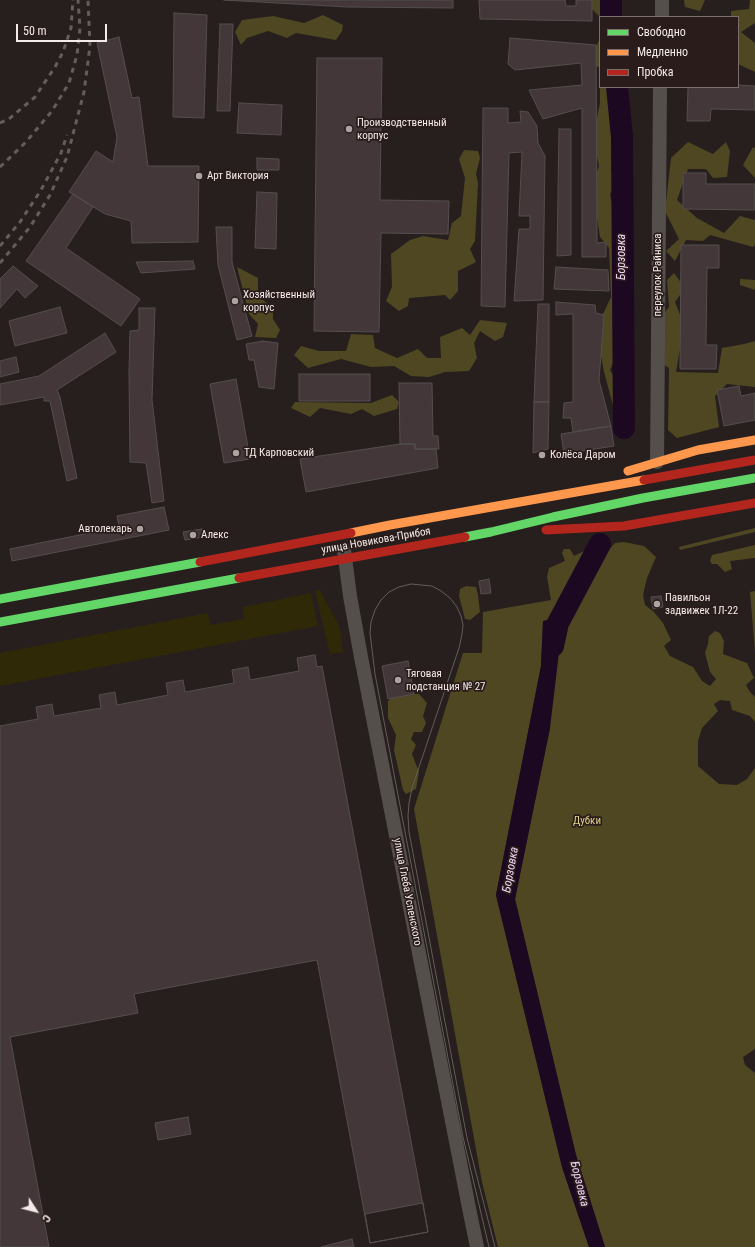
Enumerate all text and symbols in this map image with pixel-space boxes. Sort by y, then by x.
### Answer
scale bar [18,16,109,42]
legend [599,16,739,88]
text: 50 m [23,24,47,38]
text: Свободно [637,25,686,39]
text: Медленно [637,45,688,59]
text: Пробка [637,65,674,79]
place label: Производственный корпус [357,116,447,142]
marker: Производственный корпус [344,124,354,134]
place label: Арт Виктория [207,169,269,183]
marker: Арт Виктория [194,171,204,181]
street label: переулок Райниса [651,233,665,317]
water label: Борзовка [615,234,629,280]
place label: Хозяйственный корпус [243,288,315,314]
marker: Хозяйственный корпус [230,296,240,306]
place label: ТД Карповский [244,446,314,460]
marker: ТД Карповский [231,448,241,458]
place label: Колёса Даром [550,448,616,462]
marker: Колёса Даром [537,450,547,460]
place label: Автолекарь [78,522,132,536]
marker: Автолекарь [135,524,145,534]
street label: улица Новикова-Прибоя [320,525,432,557]
place label: Алекс [201,528,228,542]
marker: Алекс [188,530,198,540]
place label: Павильон задвижек 1Л-22 [665,591,738,617]
marker: Павильон задвижек 1Л-22 [652,599,662,609]
place label: Тяговая подстанция № 27 [406,667,486,693]
marker: Тяговая подстанция № 27 [393,675,403,685]
park label: Дубки [573,814,601,828]
street label: улица Глеба Успенского [390,837,424,947]
water label: Борзовка [500,846,522,894]
water label: Борзовка [566,1160,592,1208]
north arrow [16,1191,56,1231]
text: С [39,1212,53,1225]

